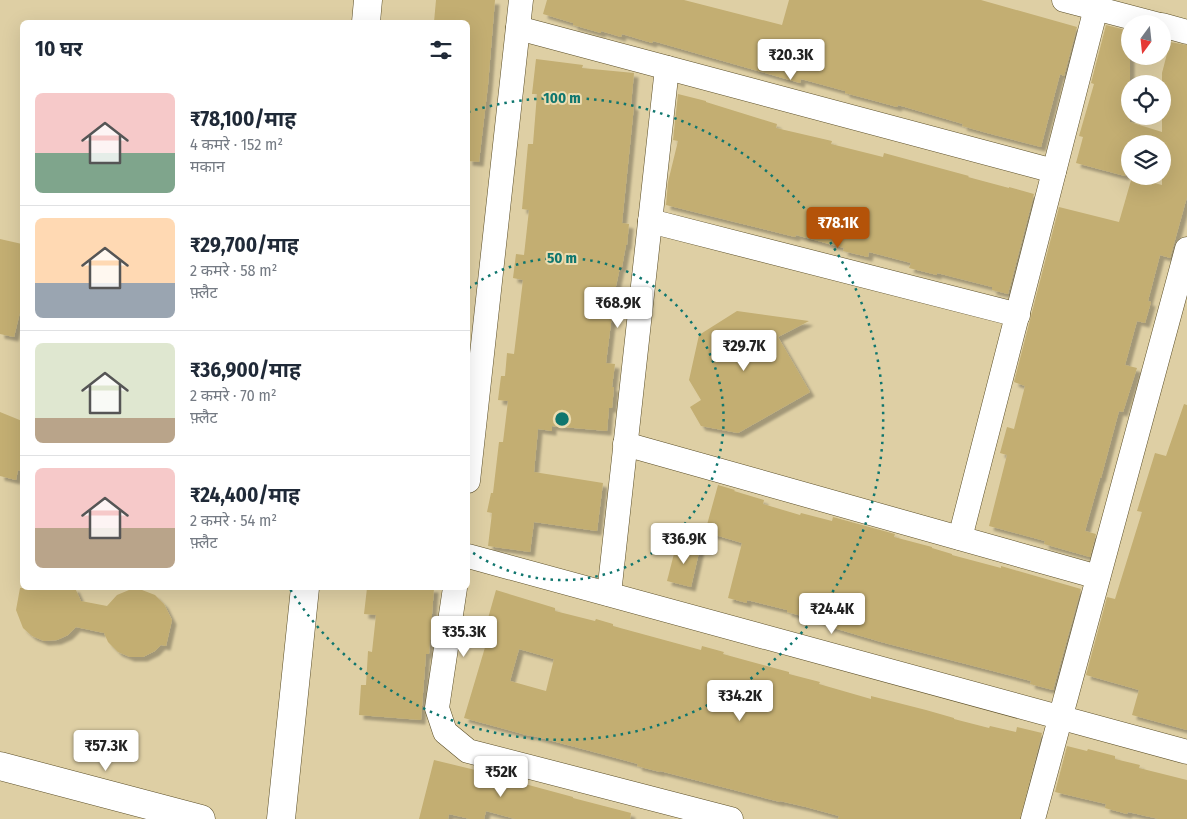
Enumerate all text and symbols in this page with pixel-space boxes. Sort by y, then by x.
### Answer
north arrow [1121,15,1171,65]
map controls [1121,15,1171,185]
text: 10 घर [35,36,83,62]
icon: filters [427,36,455,64]
pin: ₹20.3K [750,38,832,81]
text: ₹20.3K [769,45,813,64]
button: locate [1121,75,1171,125]
text: 100 m [543,89,581,107]
text: ₹78,100/माह [190,106,296,132]
icon: home [75,113,135,173]
text: 4 कमरे · 152 m² [190,135,283,154]
button: layers [1121,135,1171,185]
text: मकान [190,157,225,176]
pin: ₹78.1K [797,206,879,249]
text: ₹78.1K [818,213,858,232]
text: ₹29,700/माह [190,232,299,258]
icon: home [75,238,135,298]
text: 50 m [547,249,577,267]
text: 2 कमरे · 58 m² [190,261,277,280]
text: फ़्लैट [190,283,218,302]
pin: ₹68.9K [577,286,659,329]
text: ₹68.9K [595,293,641,312]
pin: ₹29.7K [703,330,785,372]
text: ₹29.7K [722,336,766,355]
text: ₹36,900/माह [190,357,301,383]
icon: home [75,363,135,423]
text: 2 कमरे · 70 m² [190,386,277,405]
text: फ़्लैट [190,408,218,427]
centre of rings [553,410,571,428]
text: ₹24,400/माह [190,482,300,508]
icon: home [75,488,135,548]
text: 2 कमरे · 54 m² [190,511,277,530]
pin: ₹36.9K [643,522,725,565]
text: ₹36.9K [662,529,706,548]
text: फ़्लैट [190,533,218,552]
pin: ₹24.4K [791,592,873,635]
text: ₹24.4K [810,599,854,618]
pin: ₹35.3K [423,616,505,658]
text: ₹35.3K [442,622,486,641]
pin: ₹34.2K [699,680,781,722]
text: ₹34.2K [718,686,762,705]
pin: ₹57.3K [65,730,147,772]
text: ₹57.3K [85,736,127,755]
pin: ₹52K [471,756,531,798]
text: ₹52K [485,762,517,781]

